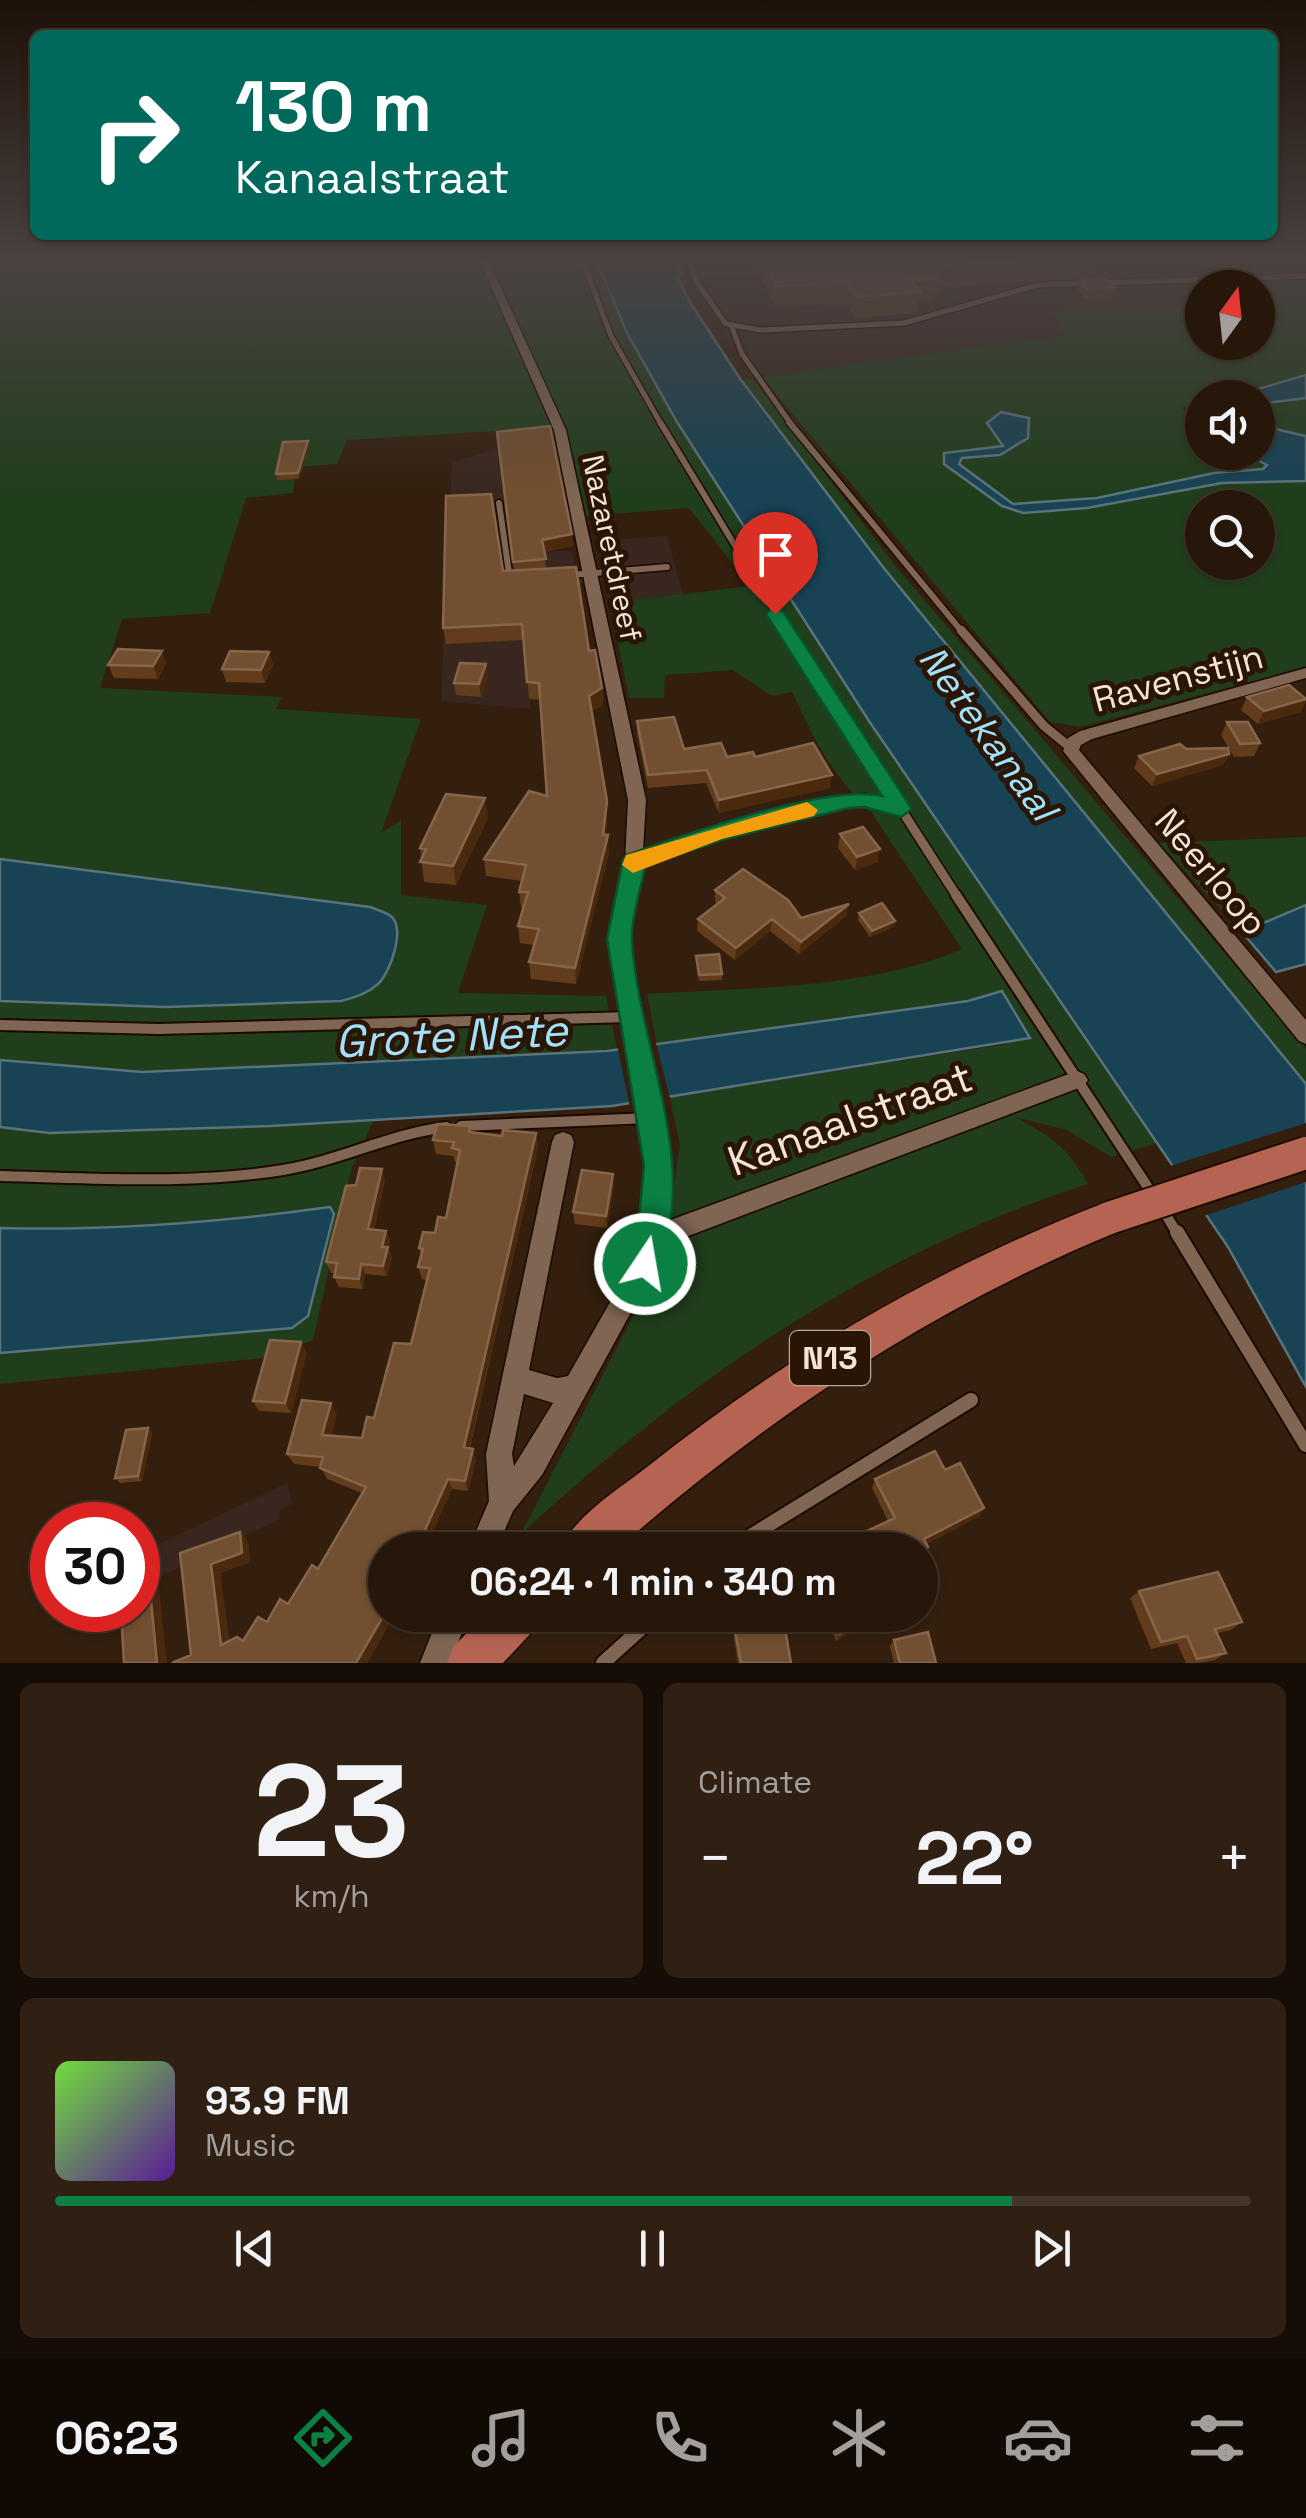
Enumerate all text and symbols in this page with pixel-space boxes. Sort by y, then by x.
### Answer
text: 130 m [235,62,432,151]
icon: right [70,70,200,200]
text: Kanaalstraat [235,149,510,206]
north arrow [1185,270,1275,360]
map controls [1185,270,1275,580]
button: sound [1185,380,1275,470]
street label: Nazaretdreef [573,451,651,645]
button: search [1185,490,1275,580]
pin [733,512,818,615]
icon: arrive [748,527,803,582]
street label: Ravenstijn [1088,634,1268,722]
water label: Netekanaal [908,636,1070,833]
street label: Neerloop [1145,800,1277,944]
water label: Grote Nete [333,1001,570,1071]
street label: Kanaalstraat [720,1050,980,1188]
position arrow [593,1212,697,1316]
road number: N13 [790,1331,870,1385]
speed limit sign: 30 [30,1502,160,1632]
text: 06:24 · 1 min · 340 m [469,1558,837,1606]
text: 23 [253,1728,410,1894]
text: Climate [698,1762,812,1802]
text: 22° [915,1810,1034,1906]
text: − [698,1823,732,1893]
text: + [1217,1823,1251,1893]
text: km/h [293,1876,370,1916]
text: 93.9 FM [205,2077,350,2125]
text: Music [205,2125,296,2165]
icon: previous [227,2221,282,2276]
icon: pause [625,2221,680,2276]
icon: next [1024,2221,1079,2276]
icon: directions [288,2403,358,2473]
icon: music [466,2403,536,2473]
icon: phone [645,2403,715,2473]
icon: climate [824,2403,894,2473]
icon: car [1003,2403,1073,2473]
icon: filters [1182,2403,1252,2473]
text: 06:23 [54,2410,179,2467]

